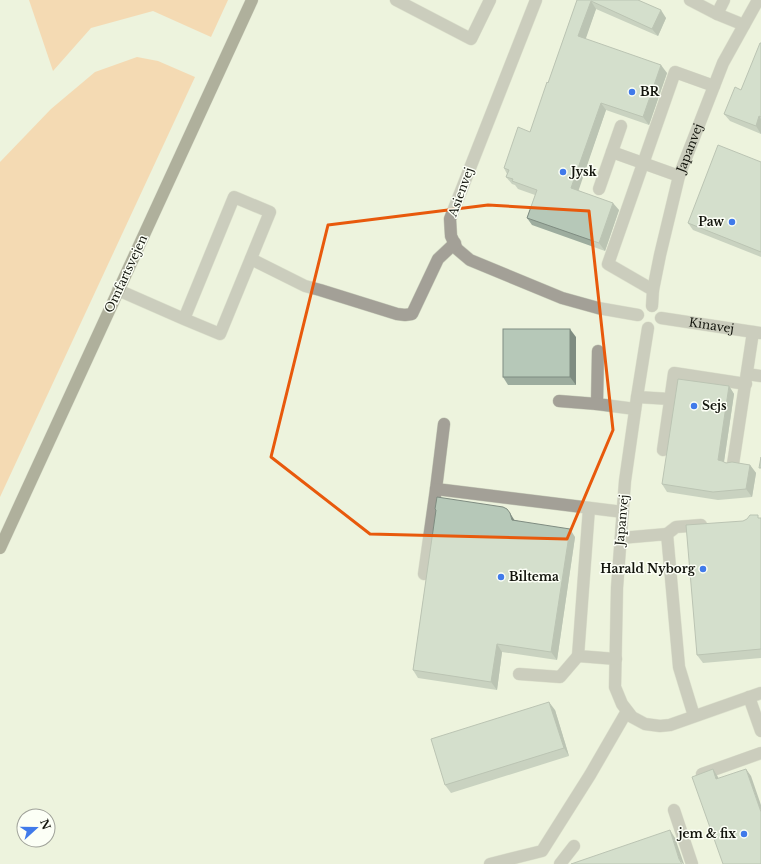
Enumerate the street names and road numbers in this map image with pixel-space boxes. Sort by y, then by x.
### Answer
street label: Japanvej [672,121,706,176]
street label: Asienvej [444,165,476,219]
street label: Omfartsvejen [101,232,150,315]
street label: Kinavej [688,314,735,336]
street label: Japanvej [612,494,631,548]

